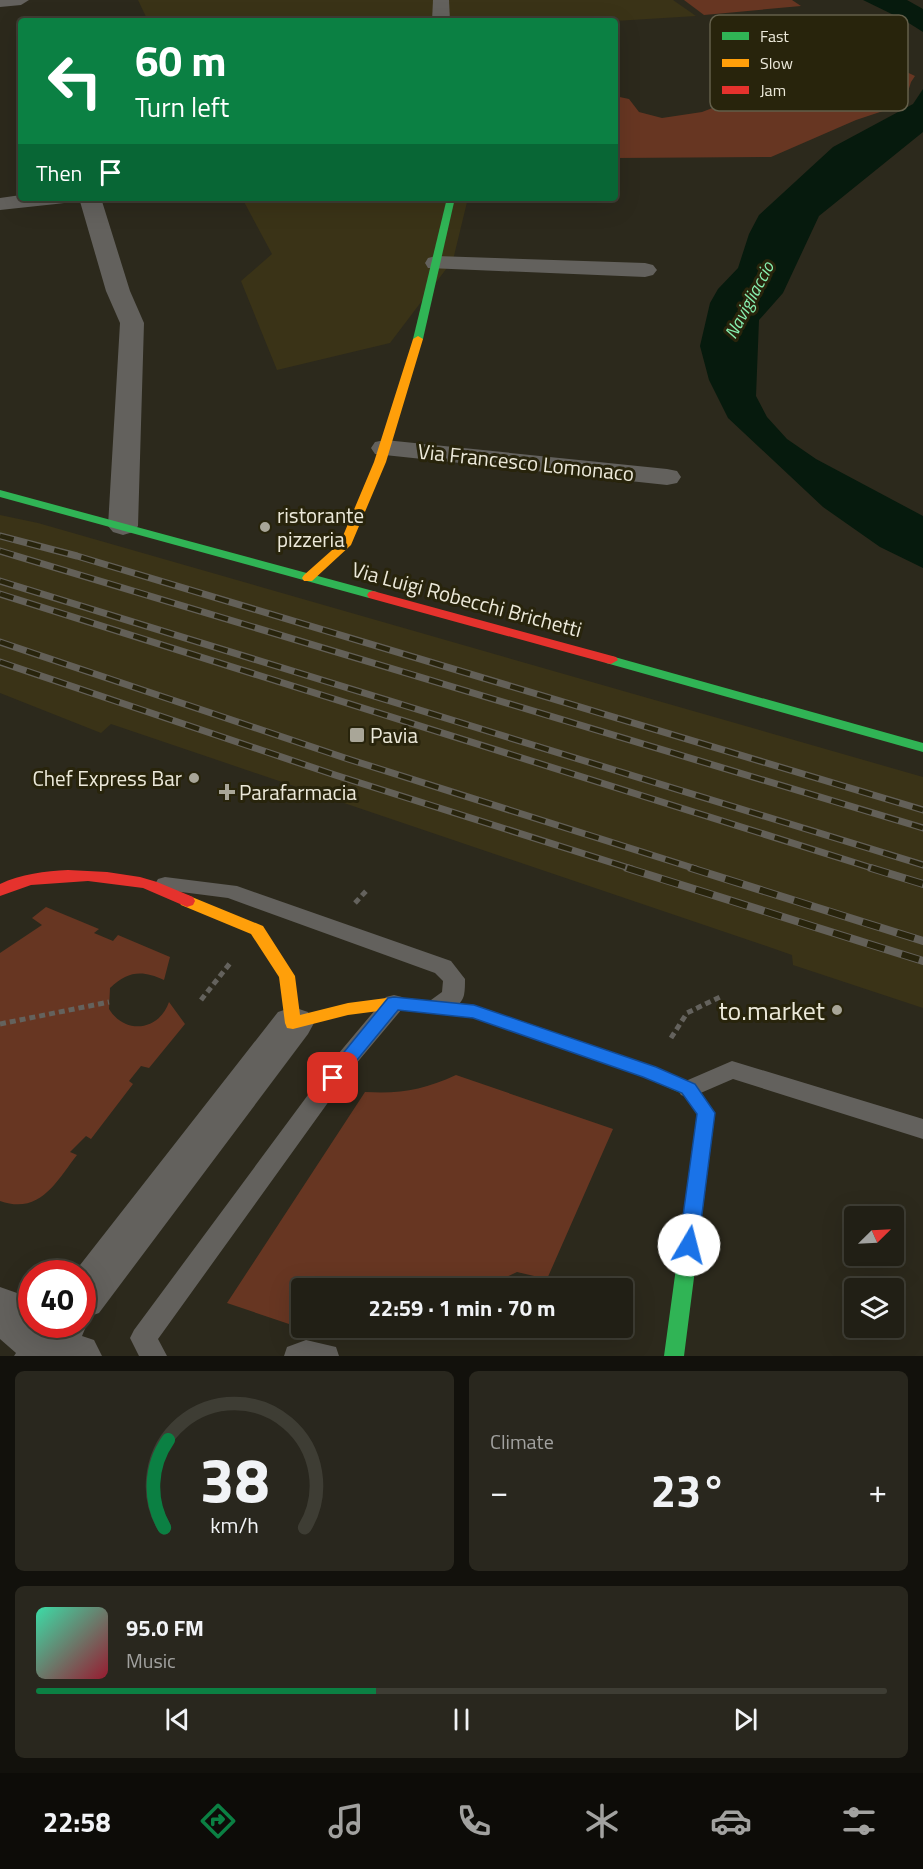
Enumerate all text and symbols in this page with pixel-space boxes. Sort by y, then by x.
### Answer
legend [710,15,908,111]
text: Fast [760,24,789,48]
text: 60 m [135,28,227,92]
icon: left [36,42,114,120]
text: Slow [760,51,793,75]
text: Jam [760,78,786,102]
text: Turn left [135,86,229,127]
text: Then [36,156,82,190]
icon: arrive [94,156,127,189]
water label: Navigliaccio [717,256,781,344]
street label: Via Francesco Lomonaco [416,435,636,489]
place label: ristorante pizzeria [277,499,364,555]
marker: ristorante pizzeria [258,520,272,534]
street label: Via Luigi Robecchi Brichetti [348,553,586,645]
place label: Pavia [370,719,418,751]
marker: Pavia [348,726,366,744]
place label: Chef Express Bar [32,762,182,794]
marker: Chef Express Bar [187,771,201,785]
place label: Parafarmacia [239,776,357,808]
marker: Parafarmacia [220,785,234,799]
place label: to.market [718,991,825,1030]
marker: to.market [830,1003,844,1017]
pin [307,1052,358,1103]
icon: arrive [316,1061,349,1094]
north arrow [844,1206,904,1266]
map controls [844,1206,904,1338]
position arrow [657,1213,721,1277]
speed limit sign: 40 [18,1260,96,1338]
button: layers [844,1278,904,1338]
text: 22:59 · 1 min · 70 m [369,1291,555,1325]
text: Climate [490,1426,554,1457]
text: 38 [200,1431,269,1526]
text: 23° [651,1456,726,1524]
text: − [490,1466,508,1516]
text: + [869,1466,887,1516]
text: km/h [210,1509,259,1541]
text: 95.0 FM [126,1611,204,1645]
text: Music [126,1645,176,1676]
icon: previous [161,1703,194,1736]
icon: pause [445,1703,478,1736]
icon: next [729,1703,762,1736]
icon: directions [197,1800,239,1842]
icon: music [325,1800,367,1842]
icon: phone [453,1800,495,1842]
icon: climate [581,1800,623,1842]
icon: car [710,1800,752,1842]
icon: filters [838,1800,880,1842]
text: 22:58 [43,1801,111,1842]

